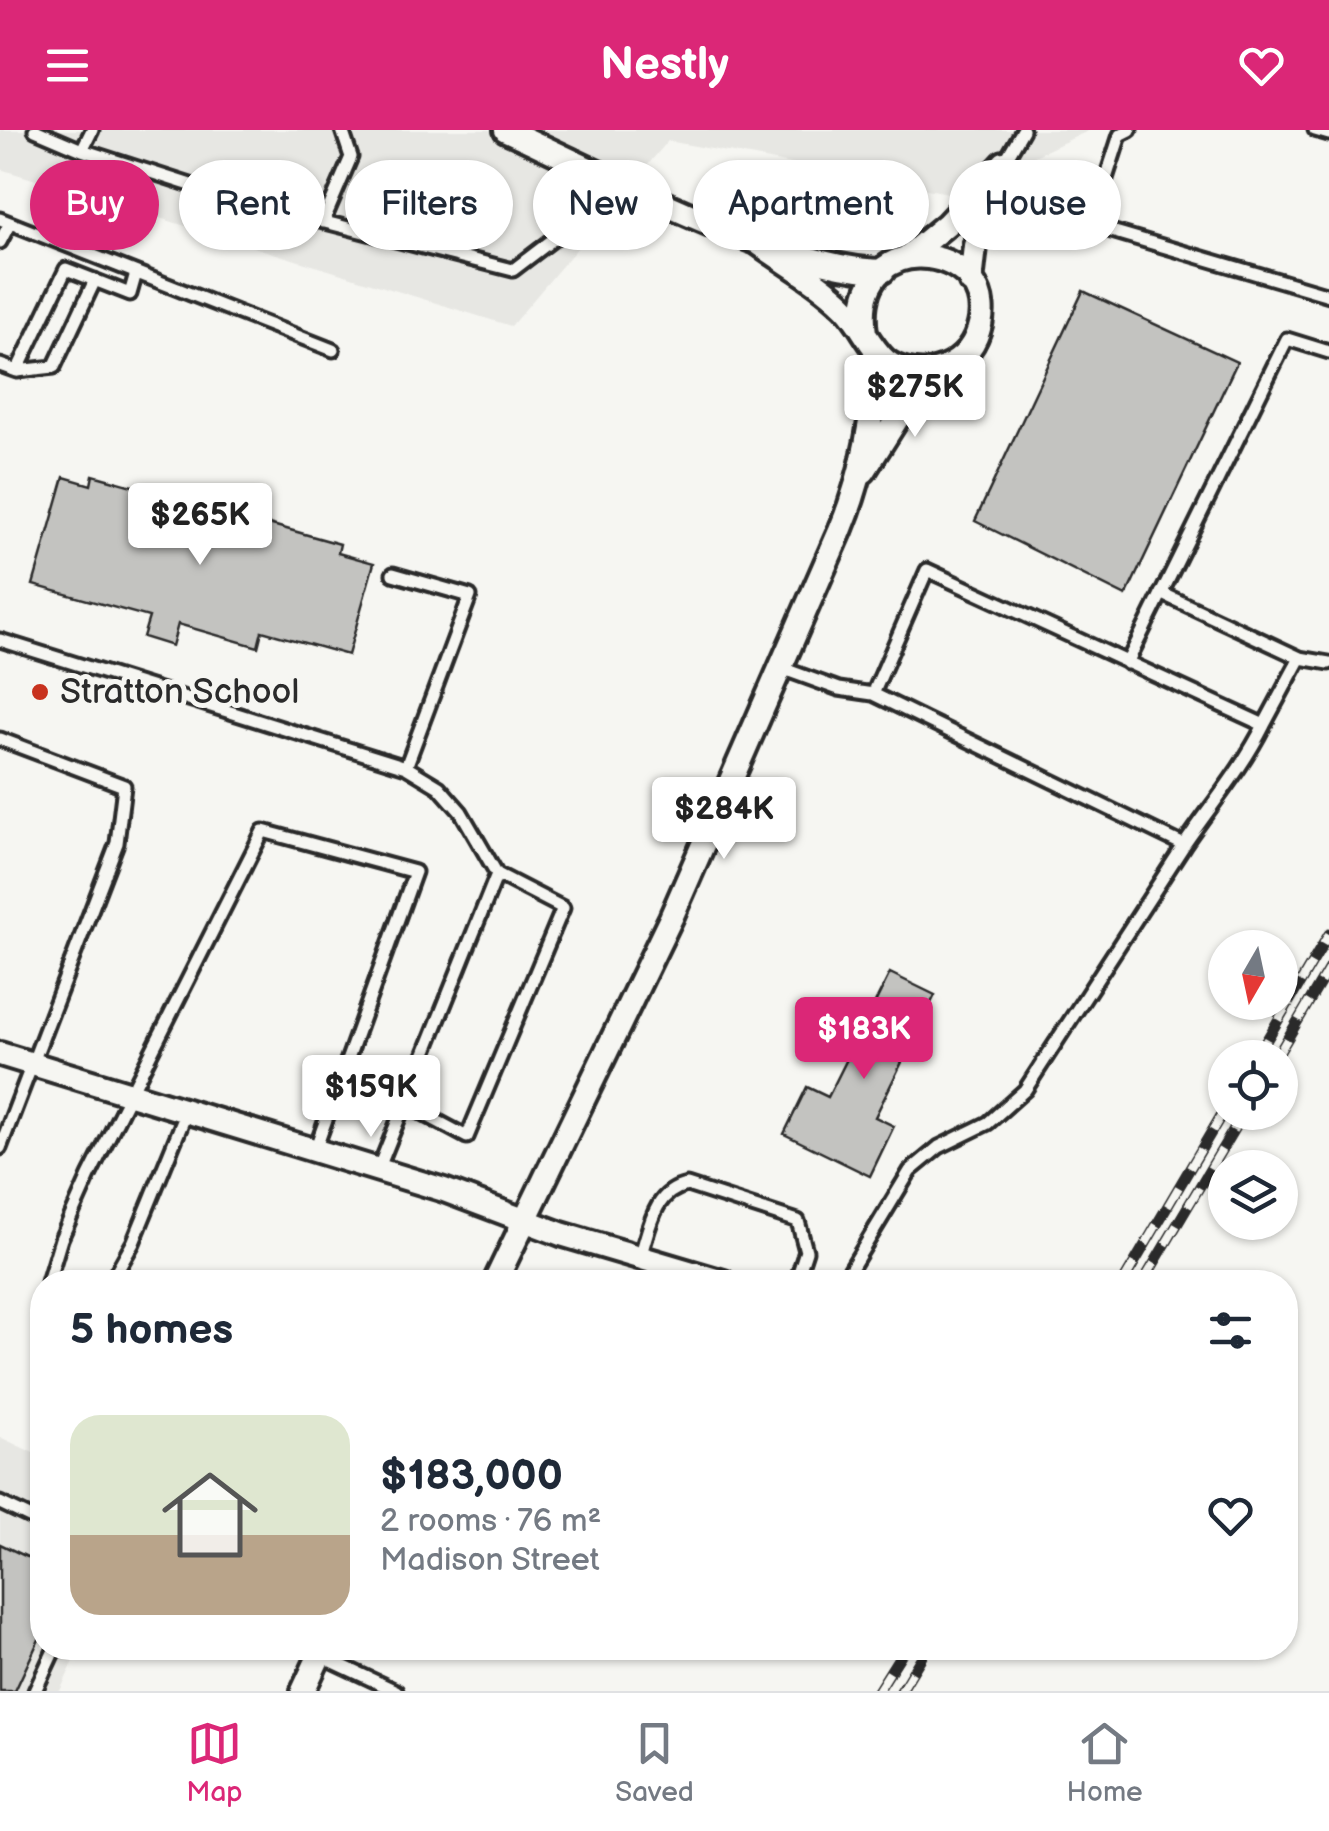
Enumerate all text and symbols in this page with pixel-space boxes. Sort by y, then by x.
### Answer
icon: menu [40,38,95,93]
text: Nestly [600,38,729,93]
icon: heart [1234,38,1289,93]
chip: Buy [30,160,159,250]
chip: Rent [179,160,325,250]
chip: Filters [345,160,513,250]
chip: New [533,160,673,250]
chip: Apartment [693,160,929,250]
chip: House [949,160,1121,250]
pin: $275K [845,355,985,440]
text: $275K [866,368,964,407]
pin: $265K [130,483,270,568]
text: $265K [150,496,250,535]
place label: Stratton School [60,671,299,714]
marker: Stratton School [29,681,51,703]
pin: $284K [654,777,794,862]
text: $284K [674,790,774,829]
north arrow [1208,930,1298,1020]
map controls [1208,930,1298,1240]
pin: $183K [794,997,934,1082]
text: $183K [817,1010,911,1049]
button: locate [1208,1040,1298,1130]
pin: $159K [301,1055,441,1140]
text: $159K [324,1068,418,1107]
button: layers [1208,1150,1298,1240]
icon: filters [1203,1303,1258,1358]
text: 5 homes [70,1305,233,1356]
text: $183,000 [380,1451,563,1502]
icon: home [150,1455,270,1575]
icon: heart [1203,1488,1258,1543]
text: 2 rooms · 76 m² [380,1502,601,1541]
text: Madison Street [380,1541,600,1580]
tab: Map [186,1716,243,1809]
tab: Saved [615,1716,694,1809]
tab: Home [1067,1716,1143,1809]

